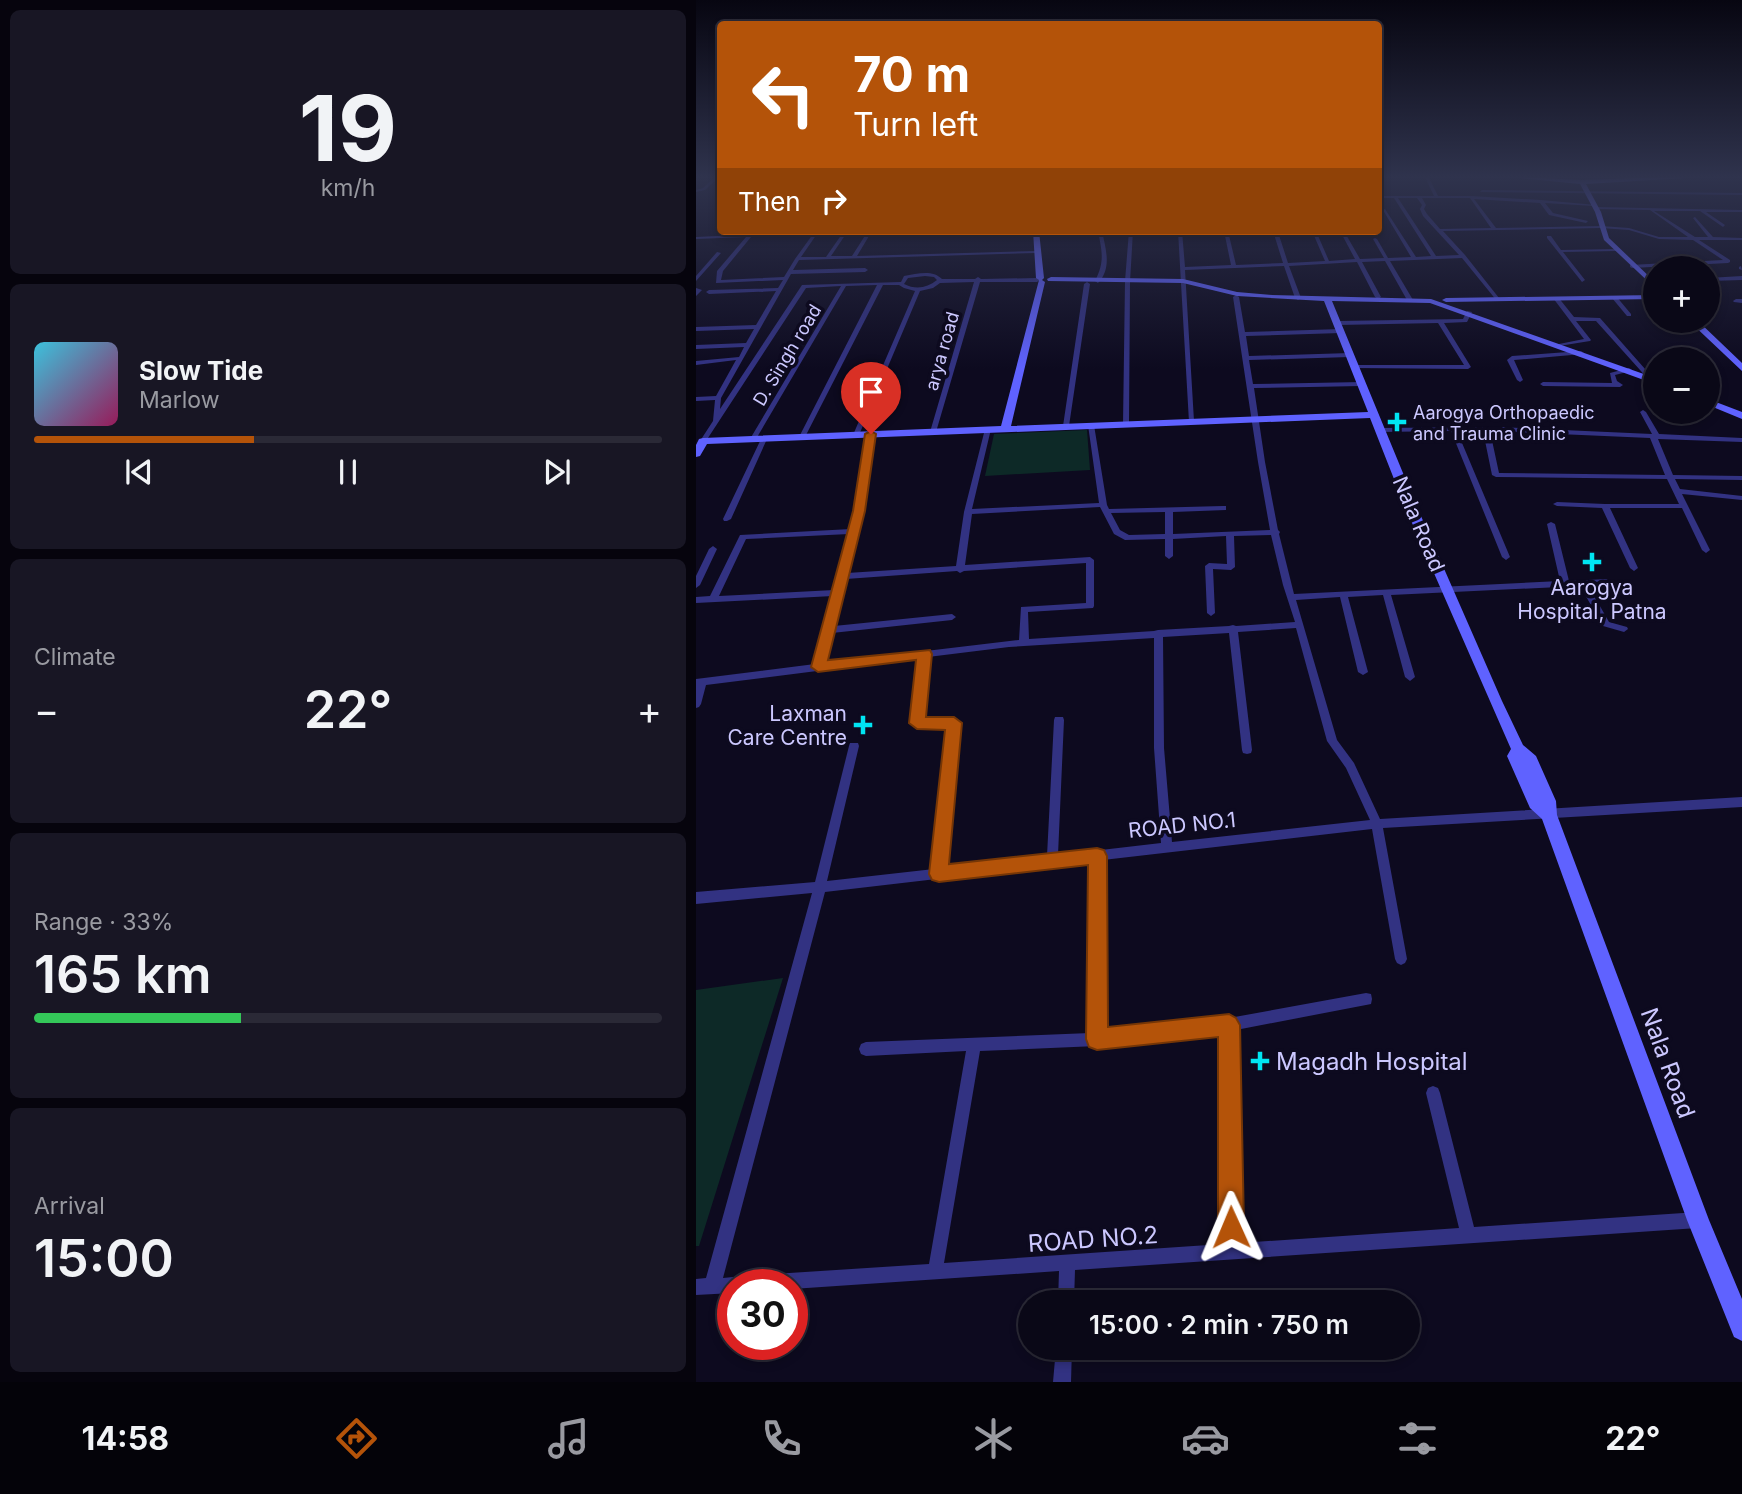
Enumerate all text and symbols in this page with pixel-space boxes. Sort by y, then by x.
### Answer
text: 70 m [853,45,970,104]
icon: left [738,49,829,140]
text: 19 [299,73,397,183]
text: Turn left [853,105,978,144]
text: km/h [321,174,375,202]
icon: right [815,182,853,220]
text: Then [738,186,801,217]
map controls [1643,256,1720,424]
button: + [1643,256,1720,333]
street label: D. Singh road [749,301,825,409]
street label: arya road [921,309,963,393]
button: − [1643,347,1720,424]
text: Slow Tide [139,355,263,386]
pin [841,362,901,434]
icon: arrive [852,373,890,411]
text: Marlow [139,386,219,414]
place label: Aarogya Orthopaedic and Trauma Clinic [1413,402,1595,444]
marker: Aarogya Orthopaedic and Trauma Clinic [1387,412,1407,432]
icon: previous [120,453,158,491]
icon: pause [329,453,367,491]
icon: next [538,453,576,491]
street label: Nala Road [1388,473,1450,575]
marker: Aarogya Hospital, Patna [1582,552,1602,572]
place label: Aarogya Hospital, Patna [1517,575,1667,624]
text: Climate [34,643,116,671]
text: 22° [304,678,392,741]
text: − [34,687,59,733]
text: + [637,687,662,733]
place label: Laxman Care Centre [728,701,847,750]
marker: Laxman Care Centre [853,715,873,735]
street label: ROAD NO.1 [1127,807,1237,843]
text: Range · 33% [34,908,173,936]
text: 165 km [34,943,211,1006]
street label: Nala Road [1635,1004,1701,1122]
place label: Magadh Hospital [1276,1047,1468,1076]
marker: Magadh Hospital [1250,1051,1270,1071]
position arrow [1194,1190,1268,1264]
text: Arrival [34,1192,105,1220]
street label: ROAD NO.2 [1027,1220,1159,1258]
text: 15:00 [34,1227,174,1290]
speed limit sign: 30 [717,1269,808,1360]
text: 15:00 · 2 min · 750 m [1089,1309,1349,1340]
icon: directions [332,1414,381,1463]
icon: music [544,1414,593,1463]
icon: phone [757,1414,806,1463]
icon: climate [969,1414,1018,1463]
icon: car [1181,1414,1230,1463]
icon: filters [1393,1414,1442,1463]
text: 14:58 [82,1419,169,1458]
text: 22° [1605,1419,1660,1458]

